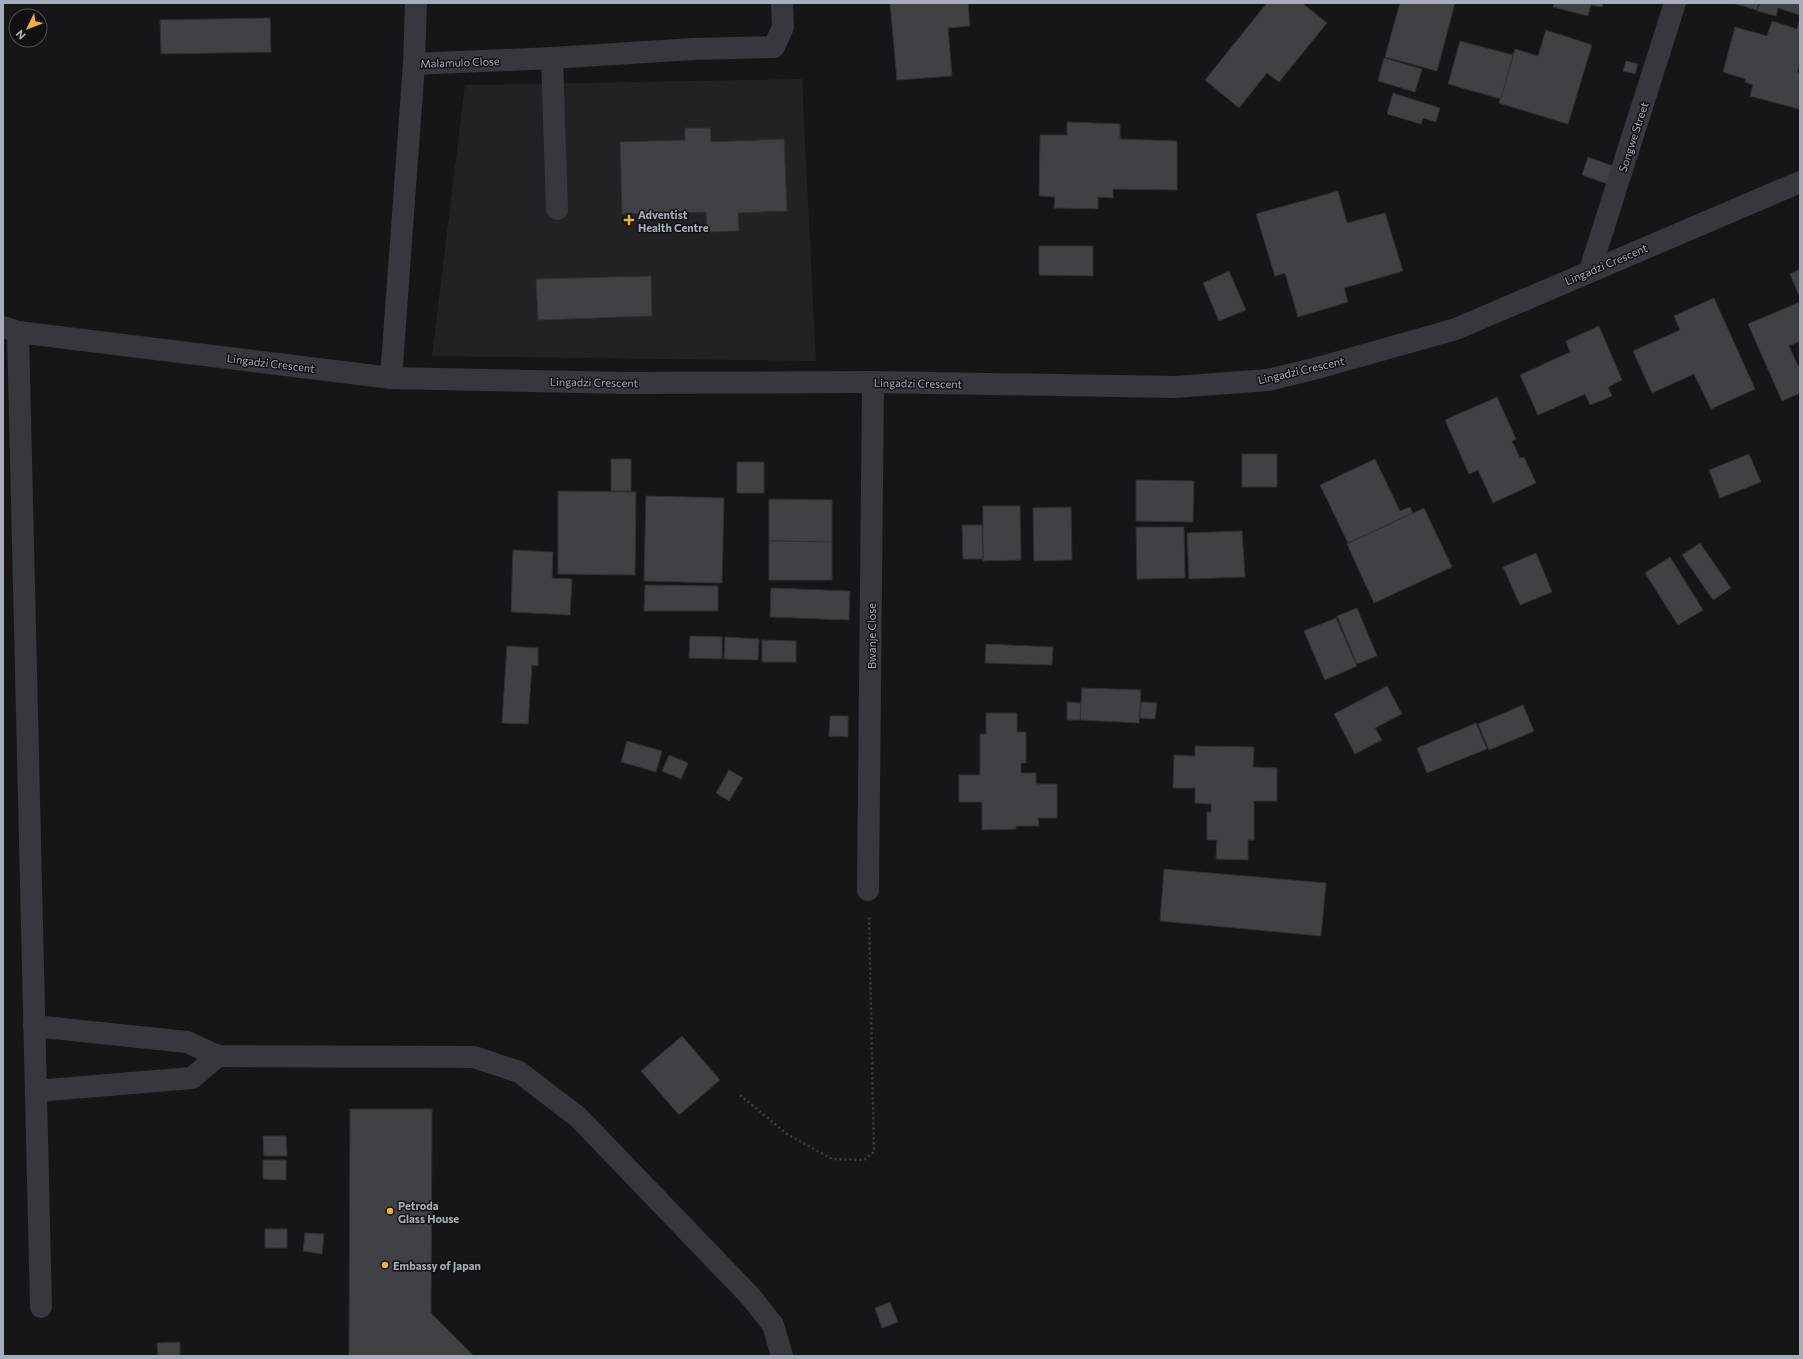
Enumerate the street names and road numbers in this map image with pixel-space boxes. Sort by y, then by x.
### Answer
street label: Malamulo Close [420,54,500,70]
street label: Songwe Street [1616,100,1651,174]
street label: Lingadzi Crescent [1563,241,1650,287]
street label: Lingadzi Crescent [226,351,316,375]
street label: Lingadzi Crescent [1256,354,1346,386]
street label: Lingadzi Crescent [550,375,639,389]
street label: Lingadzi Crescent [874,376,963,390]
street label: Bwanje Close [865,603,878,669]

